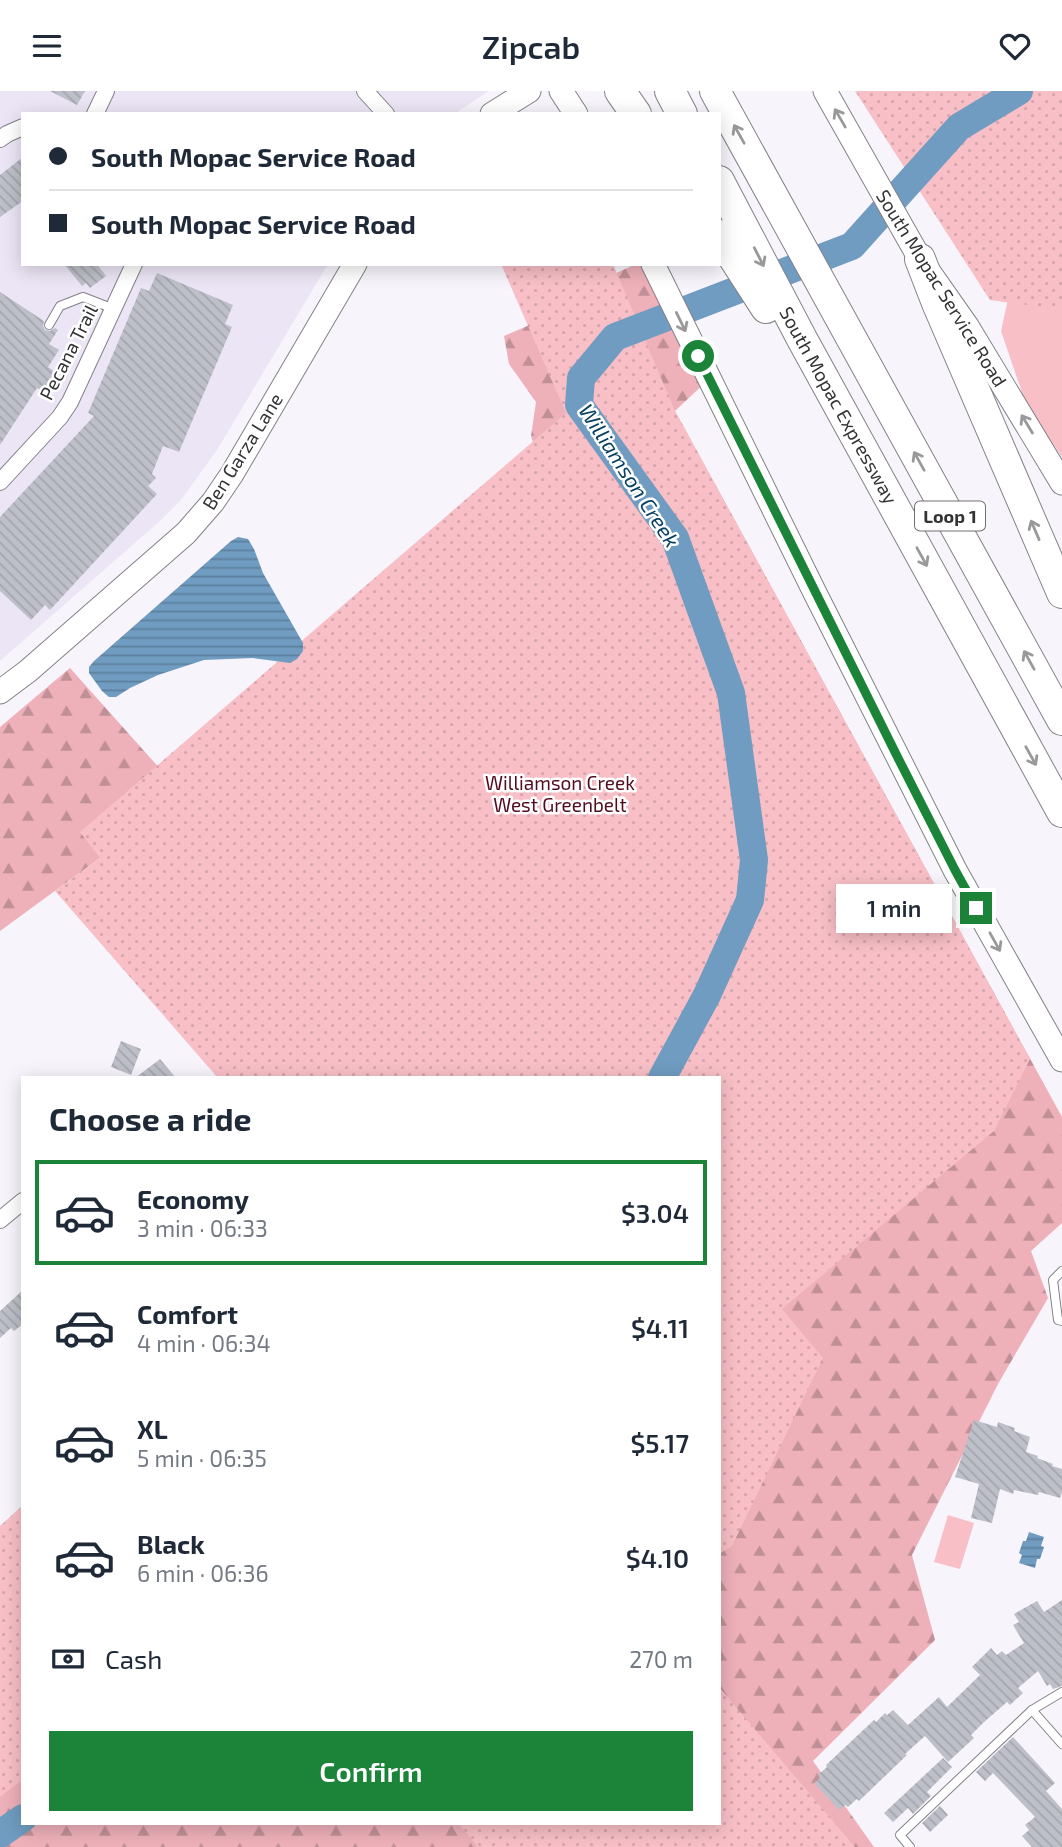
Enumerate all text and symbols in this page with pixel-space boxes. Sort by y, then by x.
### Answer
icon: menu [28,27,66,65]
text: Zipcab [482,27,580,65]
icon: heart [996,27,1034,65]
one-way arrow [833,108,847,128]
one-way arrow [732,125,746,145]
text: South Mopac Service Road [91,141,416,172]
street label: South Mopac Service Road [872,185,1012,391]
text: South Mopac Service Road [91,208,416,239]
one-way arrow [753,246,767,267]
street label: Pecana Trail [34,300,102,404]
street label: South Mopac Expressway [775,302,903,508]
one-way arrow [675,311,688,332]
route start [682,340,714,372]
street label: Ben Garza Lane [197,388,287,514]
water label: Williamson Creek [574,399,686,551]
one-way arrow [1020,415,1034,435]
one-way arrow [912,451,925,472]
road number: Loop 1 [915,501,985,531]
one-way arrow [1028,520,1041,541]
one-way arrow [916,546,929,567]
one-way arrow [1022,650,1035,671]
one-way arrow [1025,746,1039,766]
park label: Williamson Creek West Greenbelt [485,771,635,816]
callout: 1 min [836,883,951,933]
route end [960,892,992,924]
text: 1 min [867,894,921,922]
one-way arrow [989,931,1002,952]
text: Choose a ride [49,1099,252,1137]
icon: car [53,1181,116,1244]
text: Economy [137,1183,249,1214]
text: $3.04 [621,1197,689,1228]
text: 3 min · 06:33 [137,1214,268,1242]
icon: car [53,1296,116,1359]
text: Comfort [137,1298,238,1329]
text: $4.11 [631,1312,689,1343]
text: 4 min · 06:34 [137,1329,271,1357]
icon: car [53,1411,116,1474]
text: XL [137,1413,168,1444]
text: $5.17 [630,1427,689,1458]
text: 5 min · 06:35 [137,1444,267,1472]
icon: car [53,1526,116,1589]
text: Black [137,1528,205,1559]
text: $4.10 [626,1542,689,1573]
text: 6 min · 06:36 [137,1559,269,1587]
icon: cash [49,1640,87,1678]
text: Cash [105,1643,162,1674]
text: 270 m [629,1645,693,1673]
button: Confirm [49,1731,693,1811]

